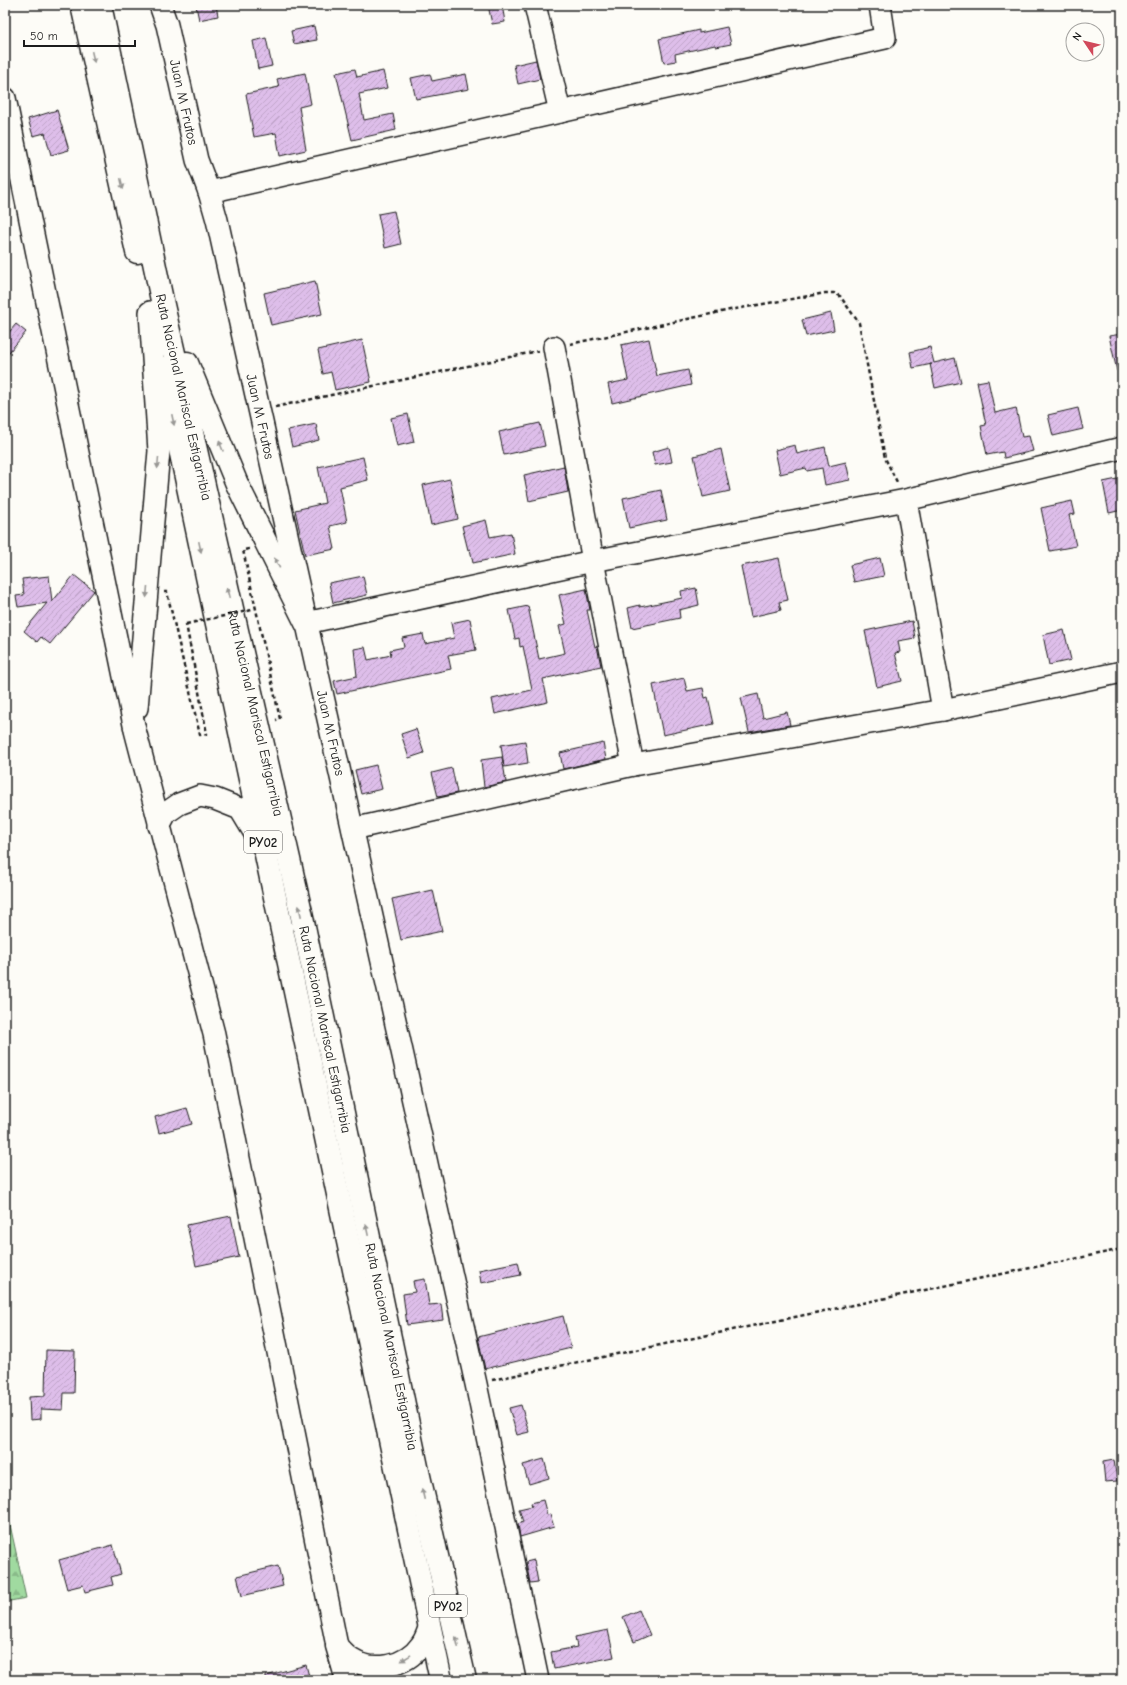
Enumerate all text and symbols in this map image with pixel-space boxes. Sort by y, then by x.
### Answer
scale bar [24,22,135,48]
north arrow [1065,22,1105,62]
text: 50 m [30,29,58,43]
text: N [1070,30,1085,43]
one-way arrow [91,51,97,63]
street label: Juan M Frutos [166,58,202,147]
one-way arrow [119,177,125,190]
street label: Ruta Nacional Mariscal Estigarribia [152,292,216,502]
street label: Juan M Frutos [243,372,279,461]
one-way arrow [171,414,177,426]
one-way arrow [218,439,224,451]
one-way arrow [155,457,161,469]
one-way arrow [198,541,204,553]
one-way arrow [273,557,280,569]
one-way arrow [143,586,150,598]
one-way arrow [225,587,231,599]
street label: Ruta Nacional Mariscal Estigarribia [224,608,287,818]
street label: Juan M Frutos [313,688,349,777]
road number: PY02 [244,831,282,853]
one-way arrow [297,905,303,917]
street label: Ruta Nacional Mariscal Estigarribia [296,924,355,1135]
one-way arrow [364,1224,370,1236]
street label: Ruta Nacional Mariscal Estigarribia [362,1241,422,1452]
one-way arrow [419,1488,425,1500]
road number: PY02 [429,1595,467,1617]
one-way arrow [453,1636,459,1648]
one-way arrow [401,1654,411,1662]

